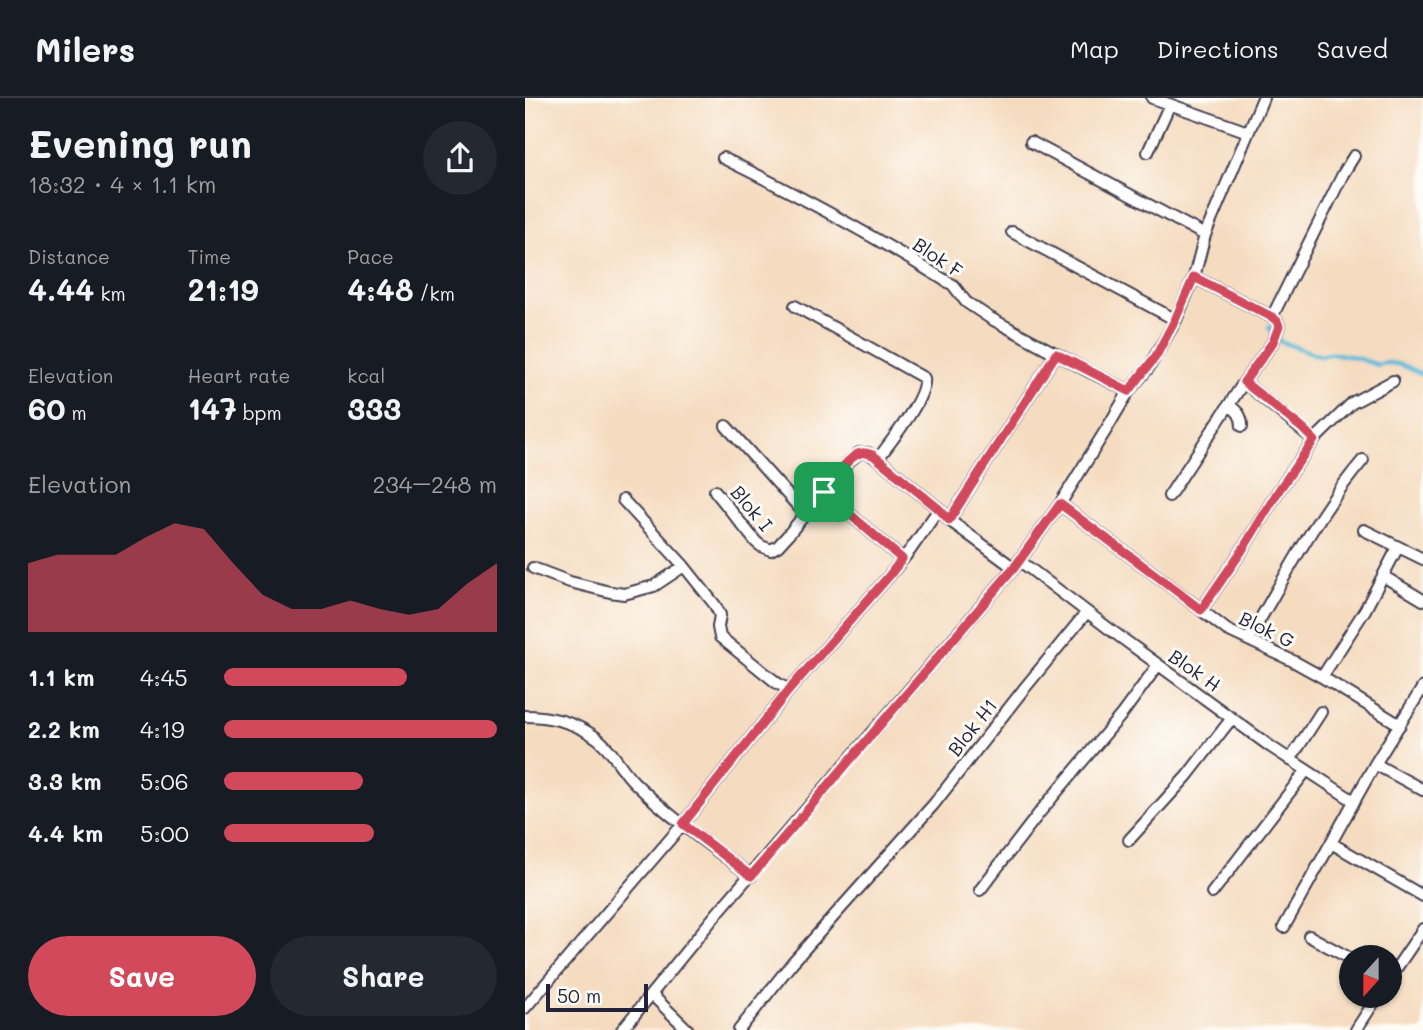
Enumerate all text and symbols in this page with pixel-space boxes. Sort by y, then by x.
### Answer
text: Milers [35,27,135,70]
text: Map [1070,33,1119,64]
text: Directions [1157,33,1279,64]
text: Saved [1317,33,1388,64]
text: Evening run [28,118,252,168]
button: share [423,121,497,195]
text: 18:32 · 4 × 1.1 km [28,169,216,199]
street label: Blok F [908,231,968,283]
text: Distance [28,244,110,269]
text: Time [188,244,231,269]
text: Pace [347,244,394,269]
text: 4.44 [28,269,94,309]
text: 21:19 [188,269,259,309]
text: 4:48 [347,269,413,309]
text: km [94,281,126,306]
text: /km [413,281,455,306]
text: Elevation [28,363,113,388]
text: Heart rate [188,363,290,388]
text: kcal [347,363,385,388]
text: 60 [28,388,65,428]
text: 147 [188,388,237,428]
text: 333 [347,388,401,428]
text: m [65,400,87,425]
text: bpm [237,400,282,425]
pin [794,462,854,522]
text: Elevation [28,469,131,499]
text: 234–248 m [372,469,497,499]
icon: arrive [805,473,843,511]
street label: Blok I [726,480,778,536]
street label: Blok G [1235,605,1299,653]
street label: Blok H [1164,643,1226,697]
text: 1.1 km [28,662,94,692]
text: 4:45 [140,662,188,692]
street label: Blok H1 [942,693,1002,761]
text: 2.2 km [28,714,100,744]
text: 4:19 [140,714,185,744]
text: 3.3 km [28,766,102,796]
text: 5:06 [140,766,189,796]
text: 4.4 km [28,818,103,848]
text: 5:00 [140,818,189,848]
button: Save [28,936,256,1016]
button: Share [270,936,497,1016]
north arrow [1339,945,1402,1008]
map controls [1339,945,1402,1008]
scale bar [546,981,647,1013]
text: 50 m [557,983,601,1008]

